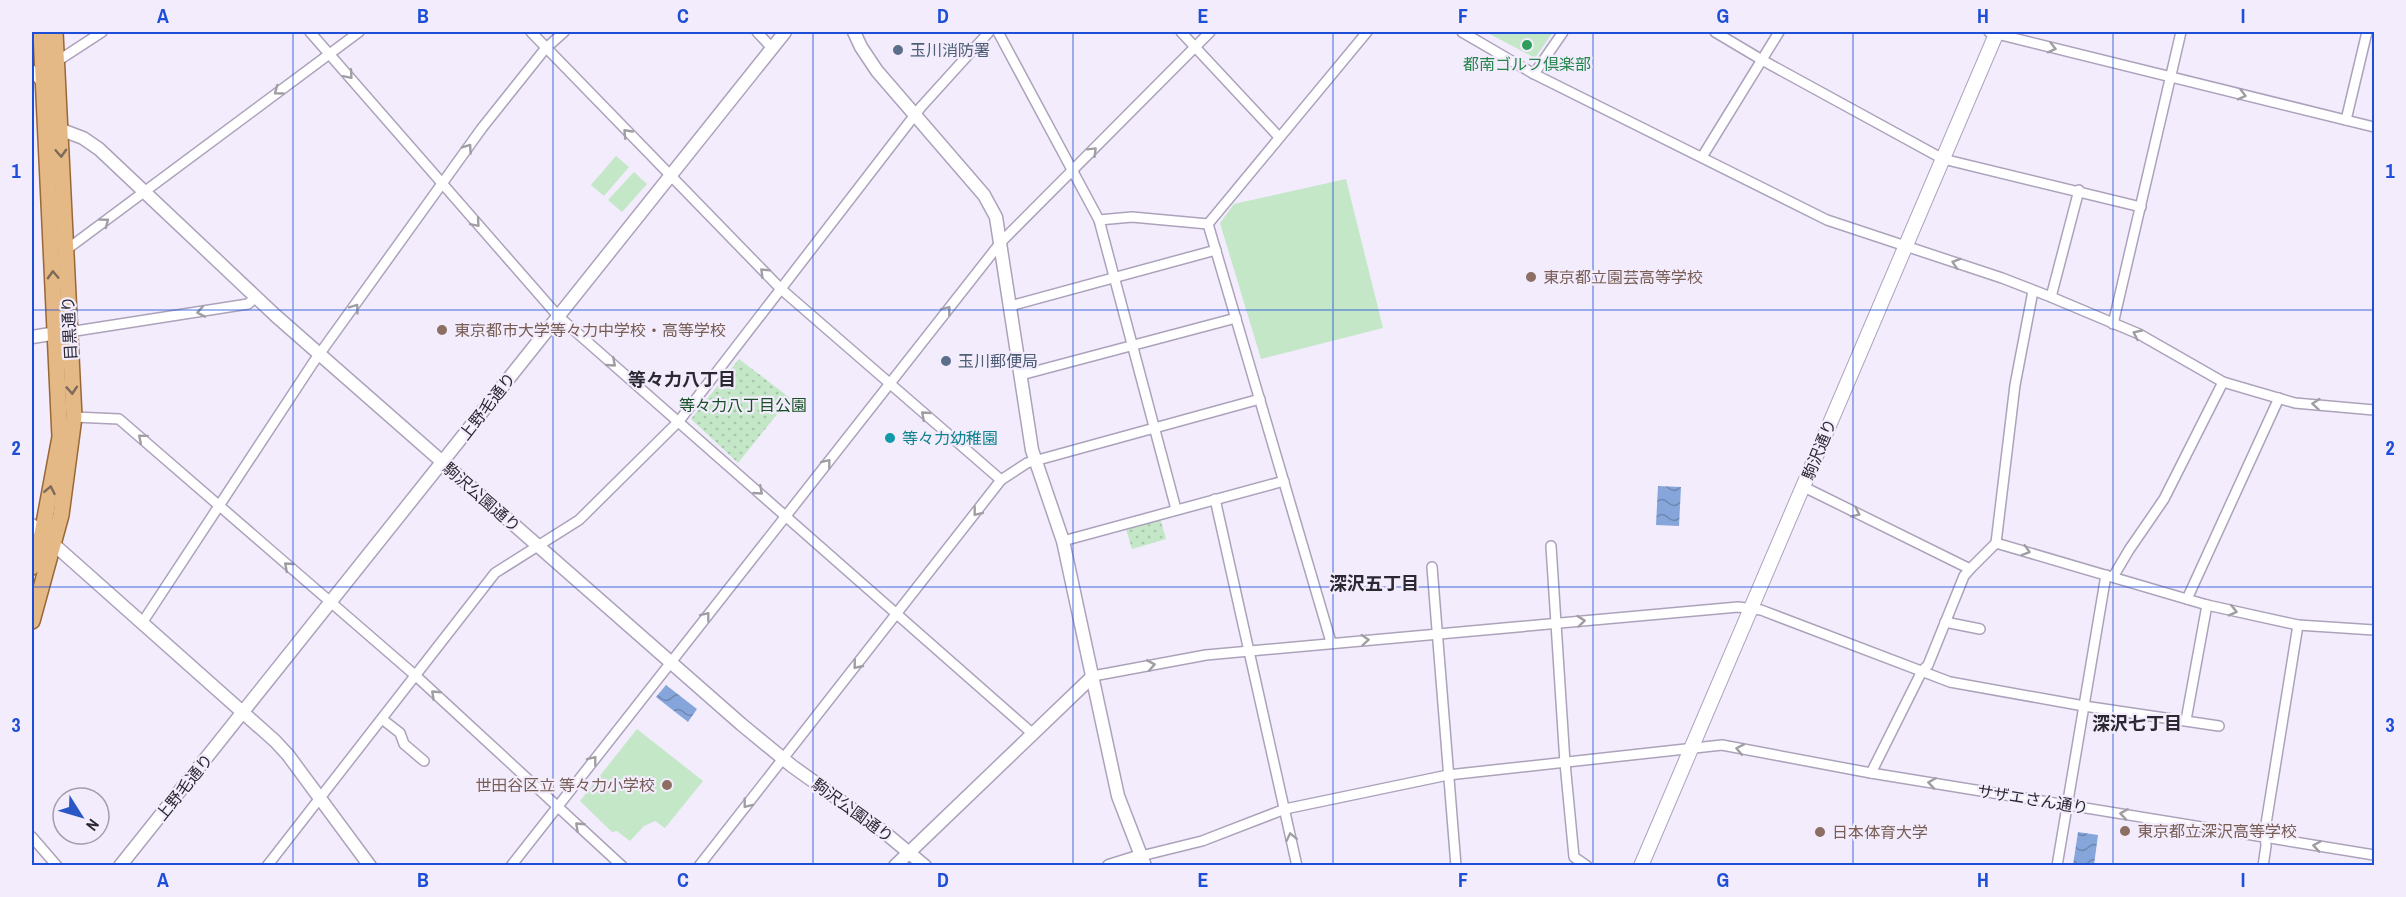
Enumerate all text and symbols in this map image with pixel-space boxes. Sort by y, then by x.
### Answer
text: A [157,2,169,29]
text: B [417,2,429,29]
text: C [677,2,689,29]
text: D [937,2,949,29]
text: E [1198,2,1209,29]
text: F [1458,2,1468,29]
text: G [1717,2,1729,29]
text: H [1977,2,1989,29]
text: I [2241,2,2245,29]
marker: 都南ゴルフ倶楽部 [1520,38,1534,52]
place label: 玉川消防署 [910,39,990,61]
one-way arrow [2047,41,2057,54]
marker: 玉川消防署 [891,43,905,57]
place label: 都南ゴルフ倶楽部 [1463,53,1591,75]
one-way arrow [341,69,352,80]
one-way arrow [273,84,284,95]
one-way arrow [2236,87,2246,100]
one-way arrow [623,129,634,139]
one-way arrow [461,144,472,155]
one-way arrow [1085,147,1096,158]
one-way arrow [54,148,67,157]
text: 1 [11,157,21,184]
text: 1 [2385,157,2395,184]
one-way arrow [469,216,480,227]
one-way arrow [98,218,109,229]
one-way arrow [1951,258,1962,271]
place label: 東京都立園芸高等学校 [1543,266,1703,288]
one-way arrow [760,268,771,279]
one-way arrow [46,270,59,279]
marker: 東京都立園芸高等学校 [1524,270,1538,284]
street label: 目黒通り [56,295,82,361]
one-way arrow [348,303,359,314]
one-way arrow [196,305,206,318]
one-way arrow [940,306,951,317]
place label: 東京都市大学等々力中学校・高等学校 [454,319,726,341]
marker: 東京都市大学等々力中学校・高等学校 [435,323,449,337]
one-way arrow [2133,329,2144,341]
place label: 玉川郵便局 [958,350,1038,372]
marker: 玉川郵便局 [939,354,953,368]
one-way arrow [605,356,615,367]
district label: 等々力八丁目 [628,367,736,392]
street label: 上野毛通り [454,368,520,444]
one-way arrow [66,385,79,394]
park label: 等々力八丁目公園 [679,394,807,416]
one-way arrow [2312,398,2321,411]
one-way arrow [921,411,932,422]
street label: 駒沢通り [1797,415,1841,483]
place label: 等々力幼稚園 [902,427,998,449]
marker: 等々力幼稚園 [883,431,897,445]
text: 2 [11,434,21,461]
one-way arrow [138,434,149,445]
text: 2 [2385,434,2395,461]
street label: 駒沢公園通り [439,457,525,537]
one-way arrow [820,459,831,470]
one-way arrow [752,484,762,495]
one-way arrow [43,485,56,495]
one-way arrow [973,505,984,516]
one-way arrow [1850,505,1861,517]
one-way arrow [2021,544,2031,557]
one-way arrow [284,562,295,573]
district label: 深沢五丁目 [1329,571,1419,596]
one-way arrow [2228,603,2238,616]
one-way arrow [699,612,710,623]
one-way arrow [1576,615,1585,628]
one-way arrow [1361,634,1370,647]
one-way arrow [853,659,864,670]
one-way arrow [1146,659,1156,672]
one-way arrow [432,690,442,701]
text: 3 [11,711,21,738]
district label: 深沢七丁目 [2092,711,2182,736]
text: 3 [2385,711,2395,738]
one-way arrow [1735,743,1745,756]
street label: 上野毛通り [150,749,218,825]
one-way arrow [586,755,597,766]
street label: 駒沢公園通り [808,773,898,847]
place label: 世田谷区立 等々力小学校 [475,774,655,796]
one-way arrow [1927,777,1937,789]
marker: 世田谷区立 等々力小学校 [660,778,674,792]
street label: サザエさん通り [1976,779,2090,819]
north arrow [51,786,111,846]
one-way arrow [743,797,754,808]
one-way arrow [2120,809,2129,821]
text: N [81,815,105,835]
place label: 東京都立深沢高等学校 [2137,820,2297,842]
place label: 日本体育大学 [1832,821,1928,843]
one-way arrow [575,822,586,833]
marker: 東京都立深沢高等学校 [2118,824,2132,838]
marker: 日本体育大学 [1813,825,1827,839]
one-way arrow [1285,833,1298,843]
one-way arrow [2312,840,2321,852]
text: A [157,866,169,893]
text: B [417,866,429,893]
text: C [677,866,689,893]
text: D [937,866,949,893]
text: E [1198,866,1209,893]
text: F [1458,866,1468,893]
text: G [1717,866,1729,893]
text: H [1977,866,1989,893]
text: I [2241,866,2245,893]

